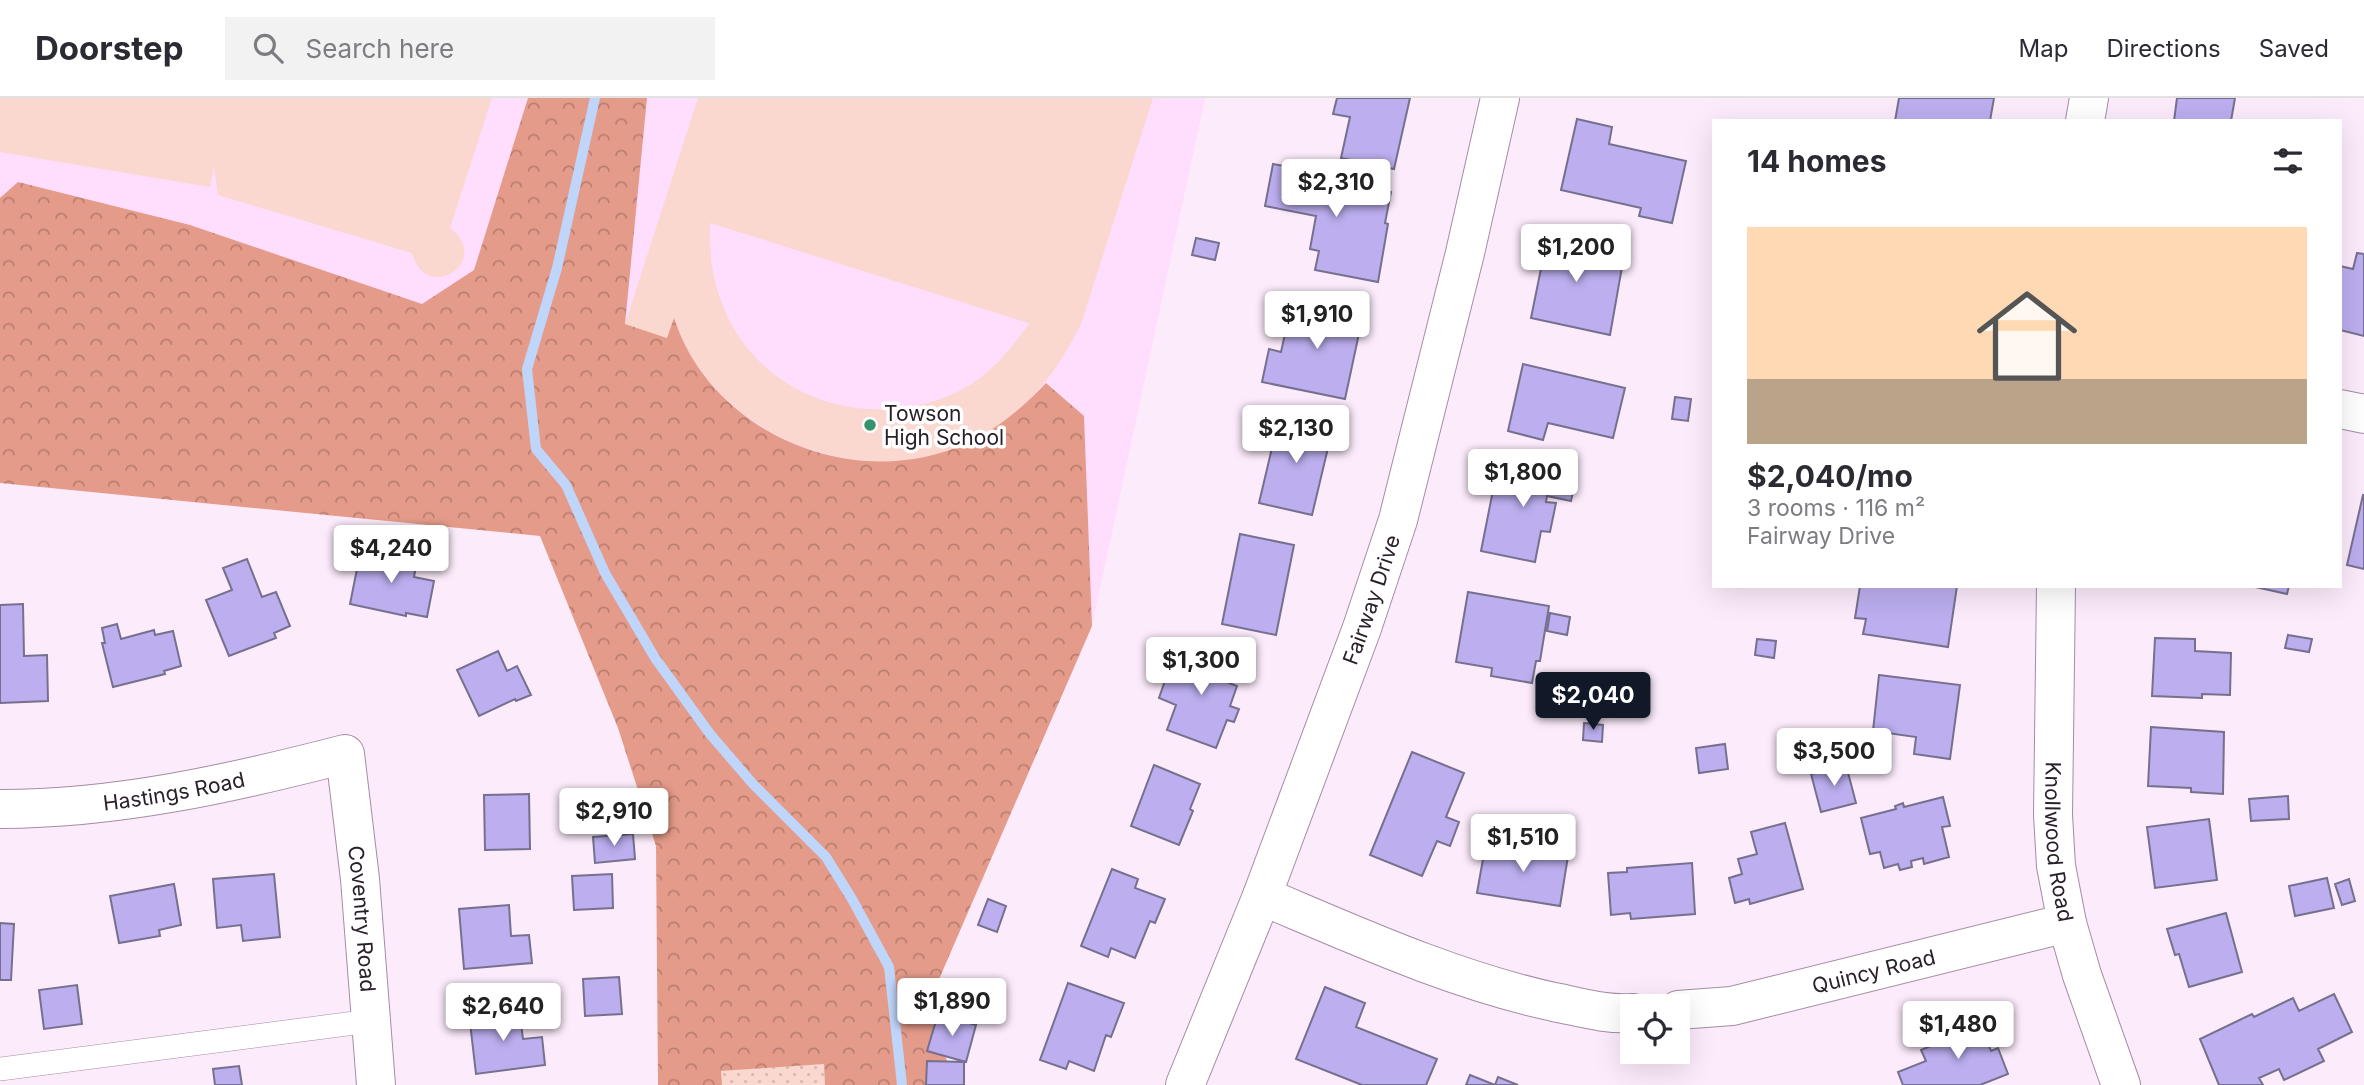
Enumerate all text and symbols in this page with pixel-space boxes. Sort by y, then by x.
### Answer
search box [225,17,715,80]
text: Doorstep [35,28,183,68]
icon: search [249,29,287,67]
text: Search here [305,33,454,64]
text: Map [2019,34,2068,63]
text: Directions [2106,34,2221,63]
text: Saved [2259,34,2329,63]
icon: filters [2269,142,2307,180]
text: 14 homes [1747,143,1886,179]
pin: $2,310 [1279,159,1393,219]
text: $2,310 [1298,168,1374,196]
pin: $1,200 [1519,225,1633,284]
text: $1,200 [1537,233,1615,261]
icon: home [1964,273,2090,399]
pin: $1,910 [1260,292,1374,351]
text: $1,910 [1281,300,1353,328]
place label: Towson High School [884,401,1004,450]
pin: $2,130 [1239,406,1353,465]
text: $2,130 [1258,414,1334,442]
marker: Towson High School [862,417,878,433]
pin: $1,800 [1466,450,1580,509]
text: $1,800 [1484,458,1562,486]
text: $2,040/mo [1747,458,1913,494]
text: 3 rooms · 116 m² [1747,494,1925,522]
text: Fairway Drive [1747,522,1895,550]
pin: $4,240 [334,526,448,585]
street label: Fairway Drive [1337,531,1405,668]
text: $4,240 [350,534,432,562]
pin: $1,300 [1144,638,1258,697]
text: $1,300 [1162,646,1240,674]
pin: $2,040 [1536,672,1650,732]
text: $2,040 [1551,681,1635,709]
pin: $3,500 [1777,728,1891,788]
text: $3,500 [1793,737,1875,765]
street label: Knollwood Road [2040,761,2079,924]
street label: Hastings Road [102,766,247,815]
pin: $2,910 [557,788,671,848]
text: $2,910 [575,797,653,825]
pin: $1,510 [1466,814,1580,874]
text: $1,510 [1487,823,1559,851]
street label: Coventry Road [344,844,381,993]
street label: Quincy Road [1809,944,1938,998]
pin: $1,890 [895,978,1009,1038]
pin: $2,640 [446,984,560,1043]
text: $1,890 [913,987,991,1015]
text: $2,640 [462,992,544,1020]
map controls [1620,994,1690,1064]
button: locate [1620,994,1690,1064]
pin: $1,480 [1901,1002,2015,1061]
text: $1,480 [1919,1010,1997,1038]

